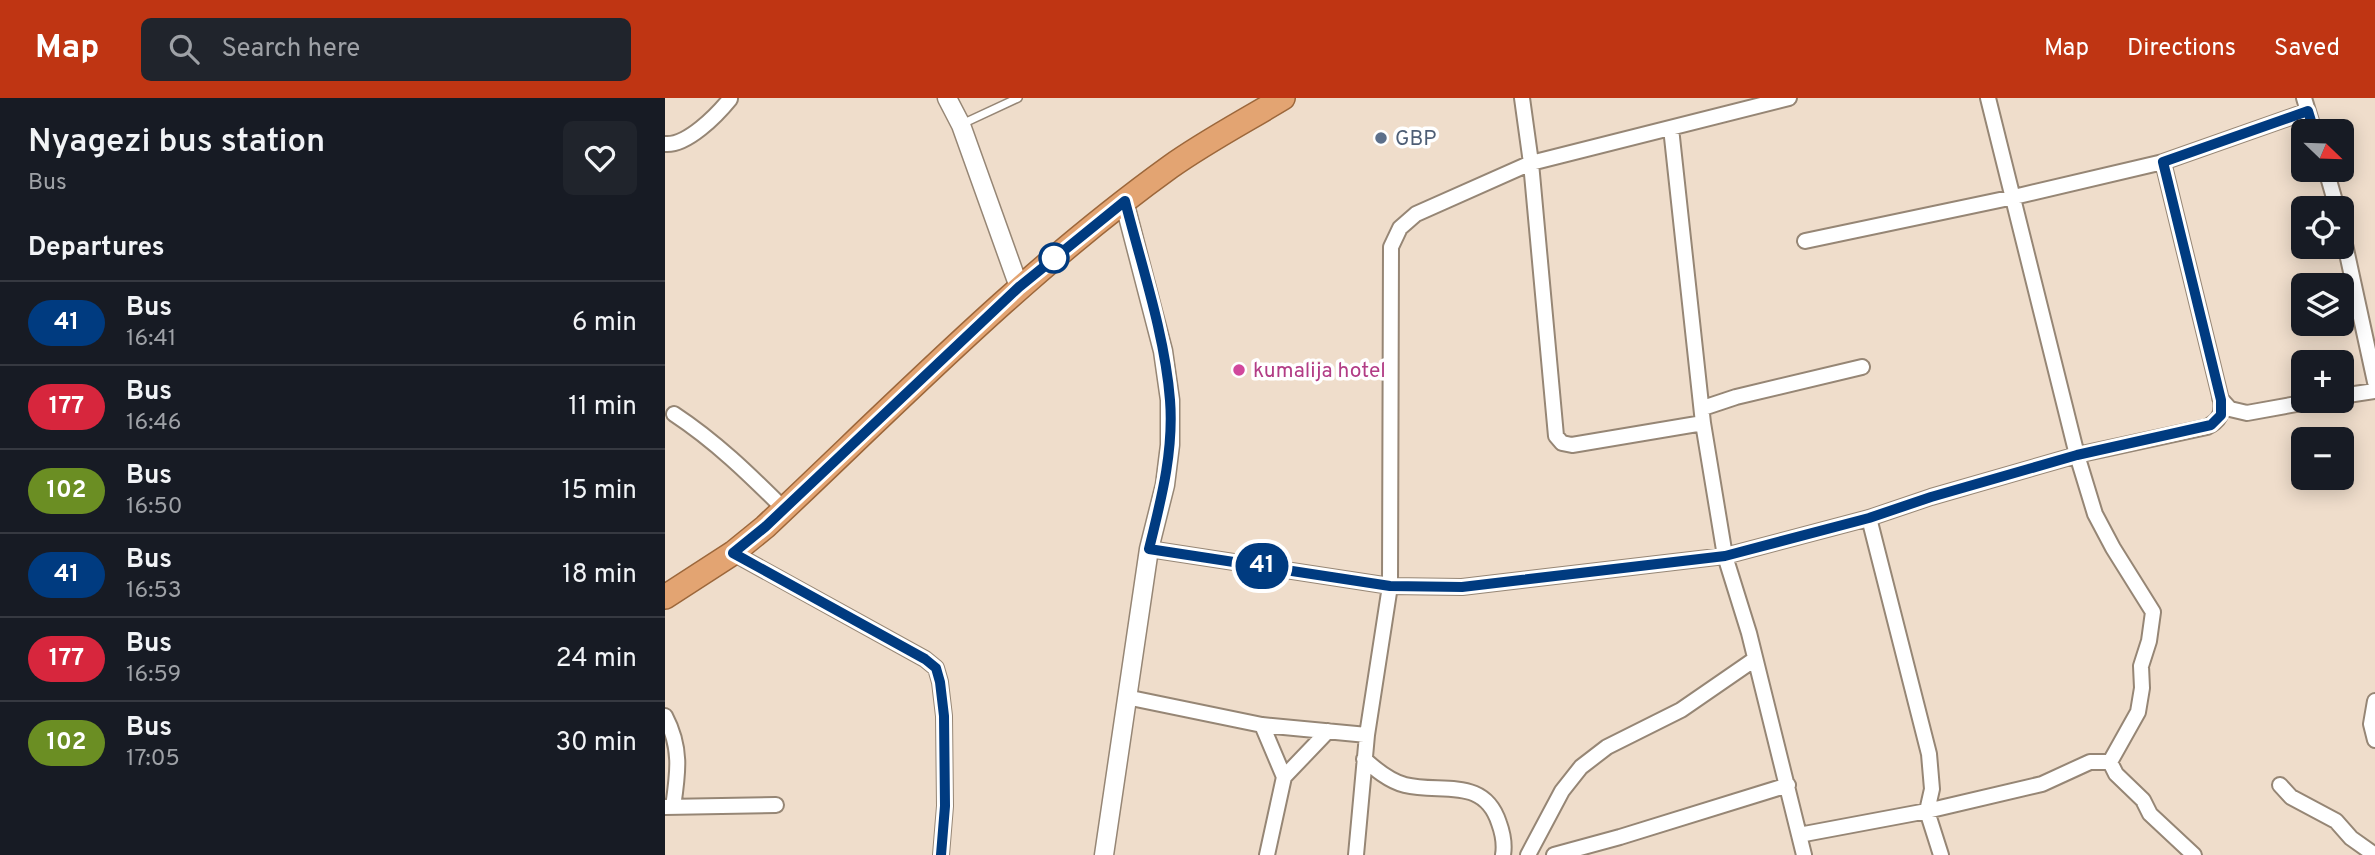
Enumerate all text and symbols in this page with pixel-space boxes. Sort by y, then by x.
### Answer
search box [141,18,631,81]
text: Map [35,28,99,70]
icon: search [165,30,203,68]
text: Search here [221,33,360,66]
text: Map [2044,34,2089,64]
text: Directions [2127,34,2236,64]
text: Saved [2274,34,2340,64]
north arrow [2291,119,2354,182]
map controls [2291,119,2354,490]
button: heart [563,121,637,195]
text: Nyagezi bus station [28,122,325,164]
place label: GBP [1395,126,1436,153]
marker: GBP [1373,130,1389,146]
text: Bus [28,169,67,198]
button: locate [2291,196,2354,259]
text: Departures [28,232,165,265]
unlabelled marker [1039,243,1069,273]
button: layers [2291,273,2354,336]
text: Bus [126,292,172,325]
text: 6 min [572,307,637,340]
text: 41 [54,308,79,338]
text: 16:41 [126,325,176,354]
button: + [2291,350,2354,413]
place label: kumalija hotel [1253,358,1386,385]
marker: kumalija hotel [1231,362,1247,378]
text: Bus [126,376,172,409]
text: 11 min [568,391,637,424]
text: 177 [49,392,84,422]
text: 16:46 [126,409,182,438]
button: − [2291,427,2354,490]
text: Bus [126,460,172,493]
text: 15 min [562,475,637,508]
text: 102 [46,476,87,506]
text: 16:50 [126,493,183,522]
line badge: 41 [1231,543,1293,589]
text: Bus [126,544,172,577]
text: 41 [1249,551,1275,581]
text: 18 min [562,559,637,592]
text: 41 [54,560,79,590]
text: 16:53 [126,577,182,606]
text: Bus [126,628,172,661]
text: 24 min [556,643,637,676]
text: 177 [49,644,84,674]
text: 16:59 [126,661,181,690]
text: Bus [126,712,172,745]
text: 30 min [556,727,637,760]
text: 102 [46,728,87,758]
text: 17:05 [126,745,180,774]

